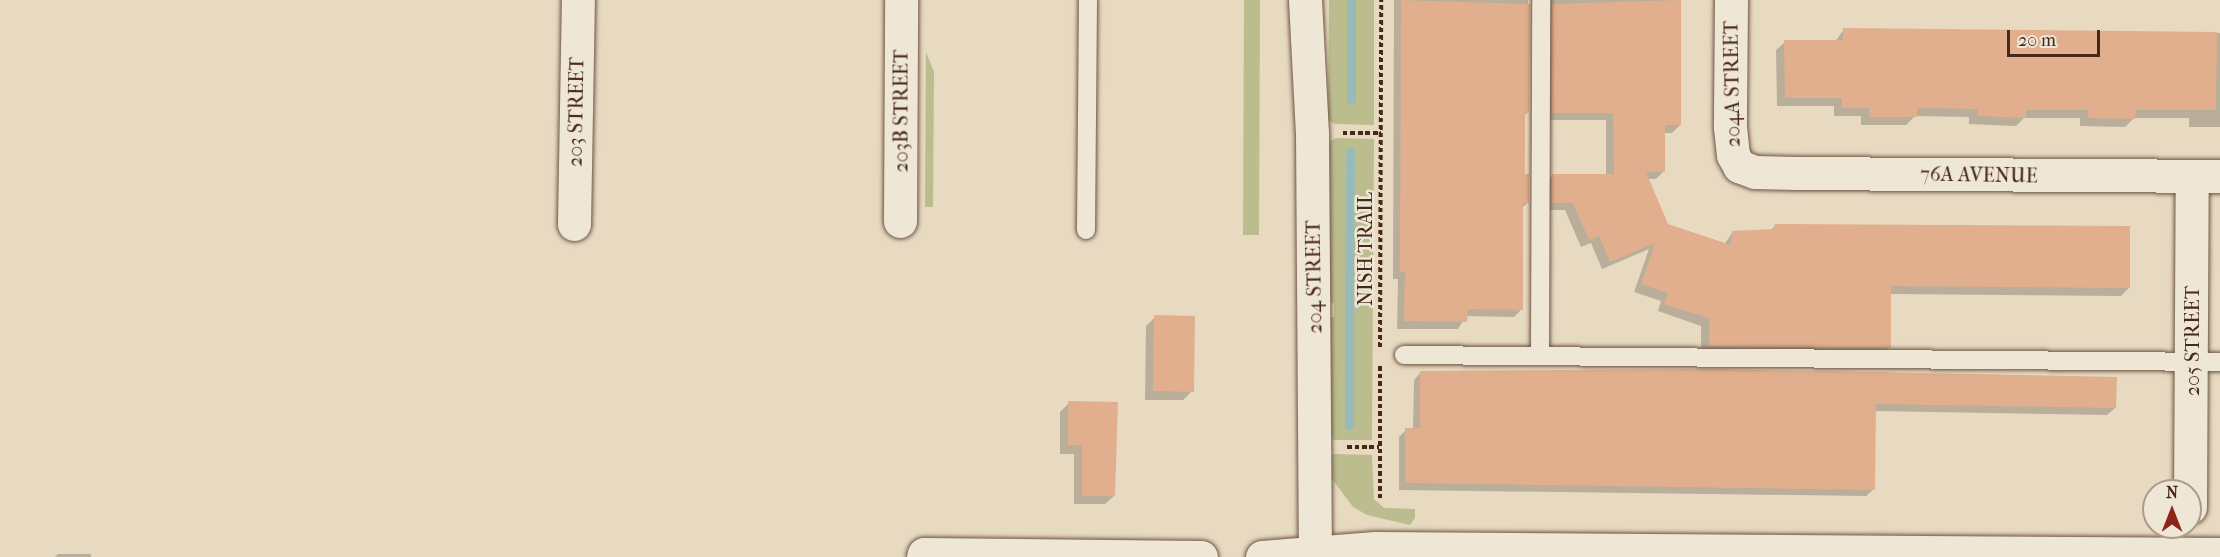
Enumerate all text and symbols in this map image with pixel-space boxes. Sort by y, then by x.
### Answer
scale bar [2010,18,2103,56]
street label: 204A STREET [1719,21,1745,147]
text: 20 m [2018,30,2056,51]
street label: 203B STREET [889,49,913,173]
street label: 203 STREET [563,57,589,167]
street label: 76A AVENUE [1920,162,2038,188]
street label: NISH TRAIL [1353,192,1377,306]
street label: 204 STREET [1301,220,1327,334]
street label: 205 STREET [2180,286,2204,396]
north arrow [2142,479,2202,539]
text: N [2166,483,2178,502]

